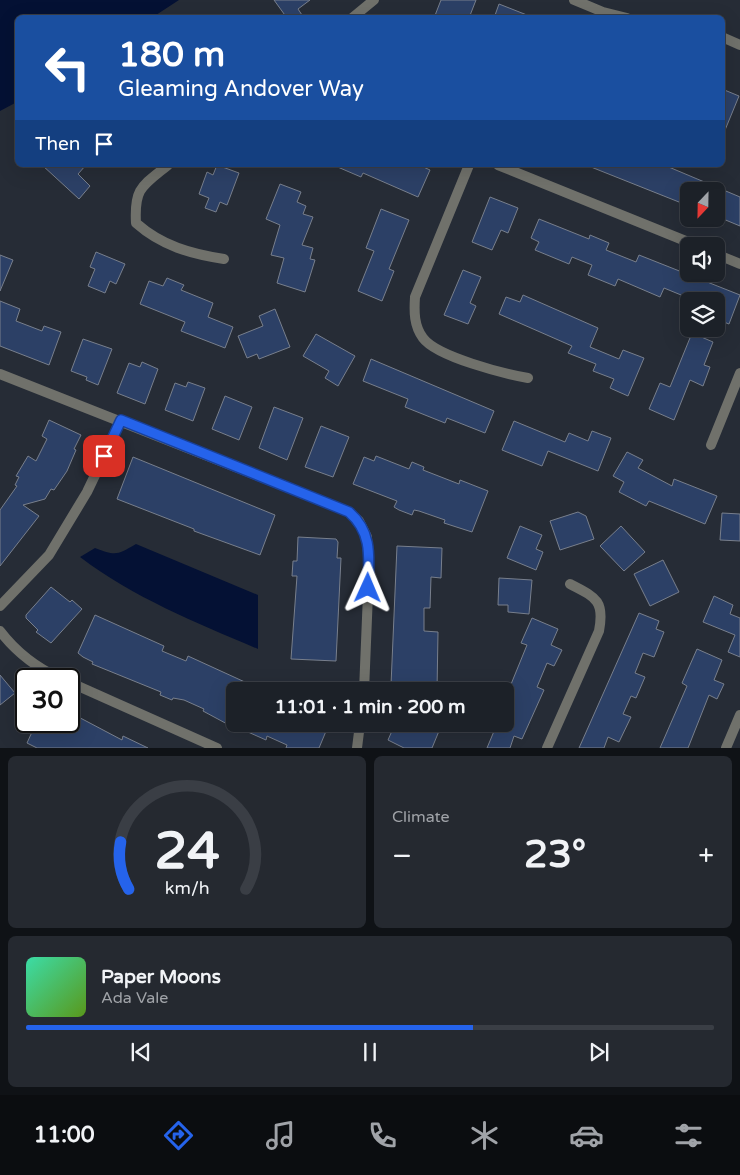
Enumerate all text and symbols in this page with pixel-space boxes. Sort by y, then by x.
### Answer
text: 180 m [118,34,225,76]
icon: left [35,35,100,100]
text: Gleaming Andover Way [118,76,364,102]
icon: arrive [90,130,118,158]
text: Then [35,133,80,155]
north arrow [680,182,725,228]
map controls [680,182,725,337]
button: sound [680,237,725,282]
button: layers [680,292,725,337]
pin [83,435,125,477]
icon: arrive [90,442,118,470]
position arrow [341,561,393,613]
speed limit sign: 30 [15,668,80,733]
text: 11:01 · 1 min · 200 m [274,696,466,718]
text: Climate [392,807,450,827]
text: 24 [154,820,220,883]
text: 23° [524,832,586,878]
text: − [392,839,412,873]
text: + [698,839,714,873]
text: km/h [165,878,209,899]
text: Paper Moons [101,966,221,988]
text: Ada Vale [101,988,168,1008]
icon: previous [127,1038,155,1066]
icon: pause [356,1038,384,1066]
icon: next [585,1038,613,1066]
icon: directions [161,1118,196,1153]
icon: music [263,1118,298,1153]
icon: phone [365,1118,400,1153]
icon: climate [467,1118,502,1153]
icon: car [569,1118,604,1153]
icon: filters [671,1118,706,1153]
text: 11:00 [34,1122,94,1148]

